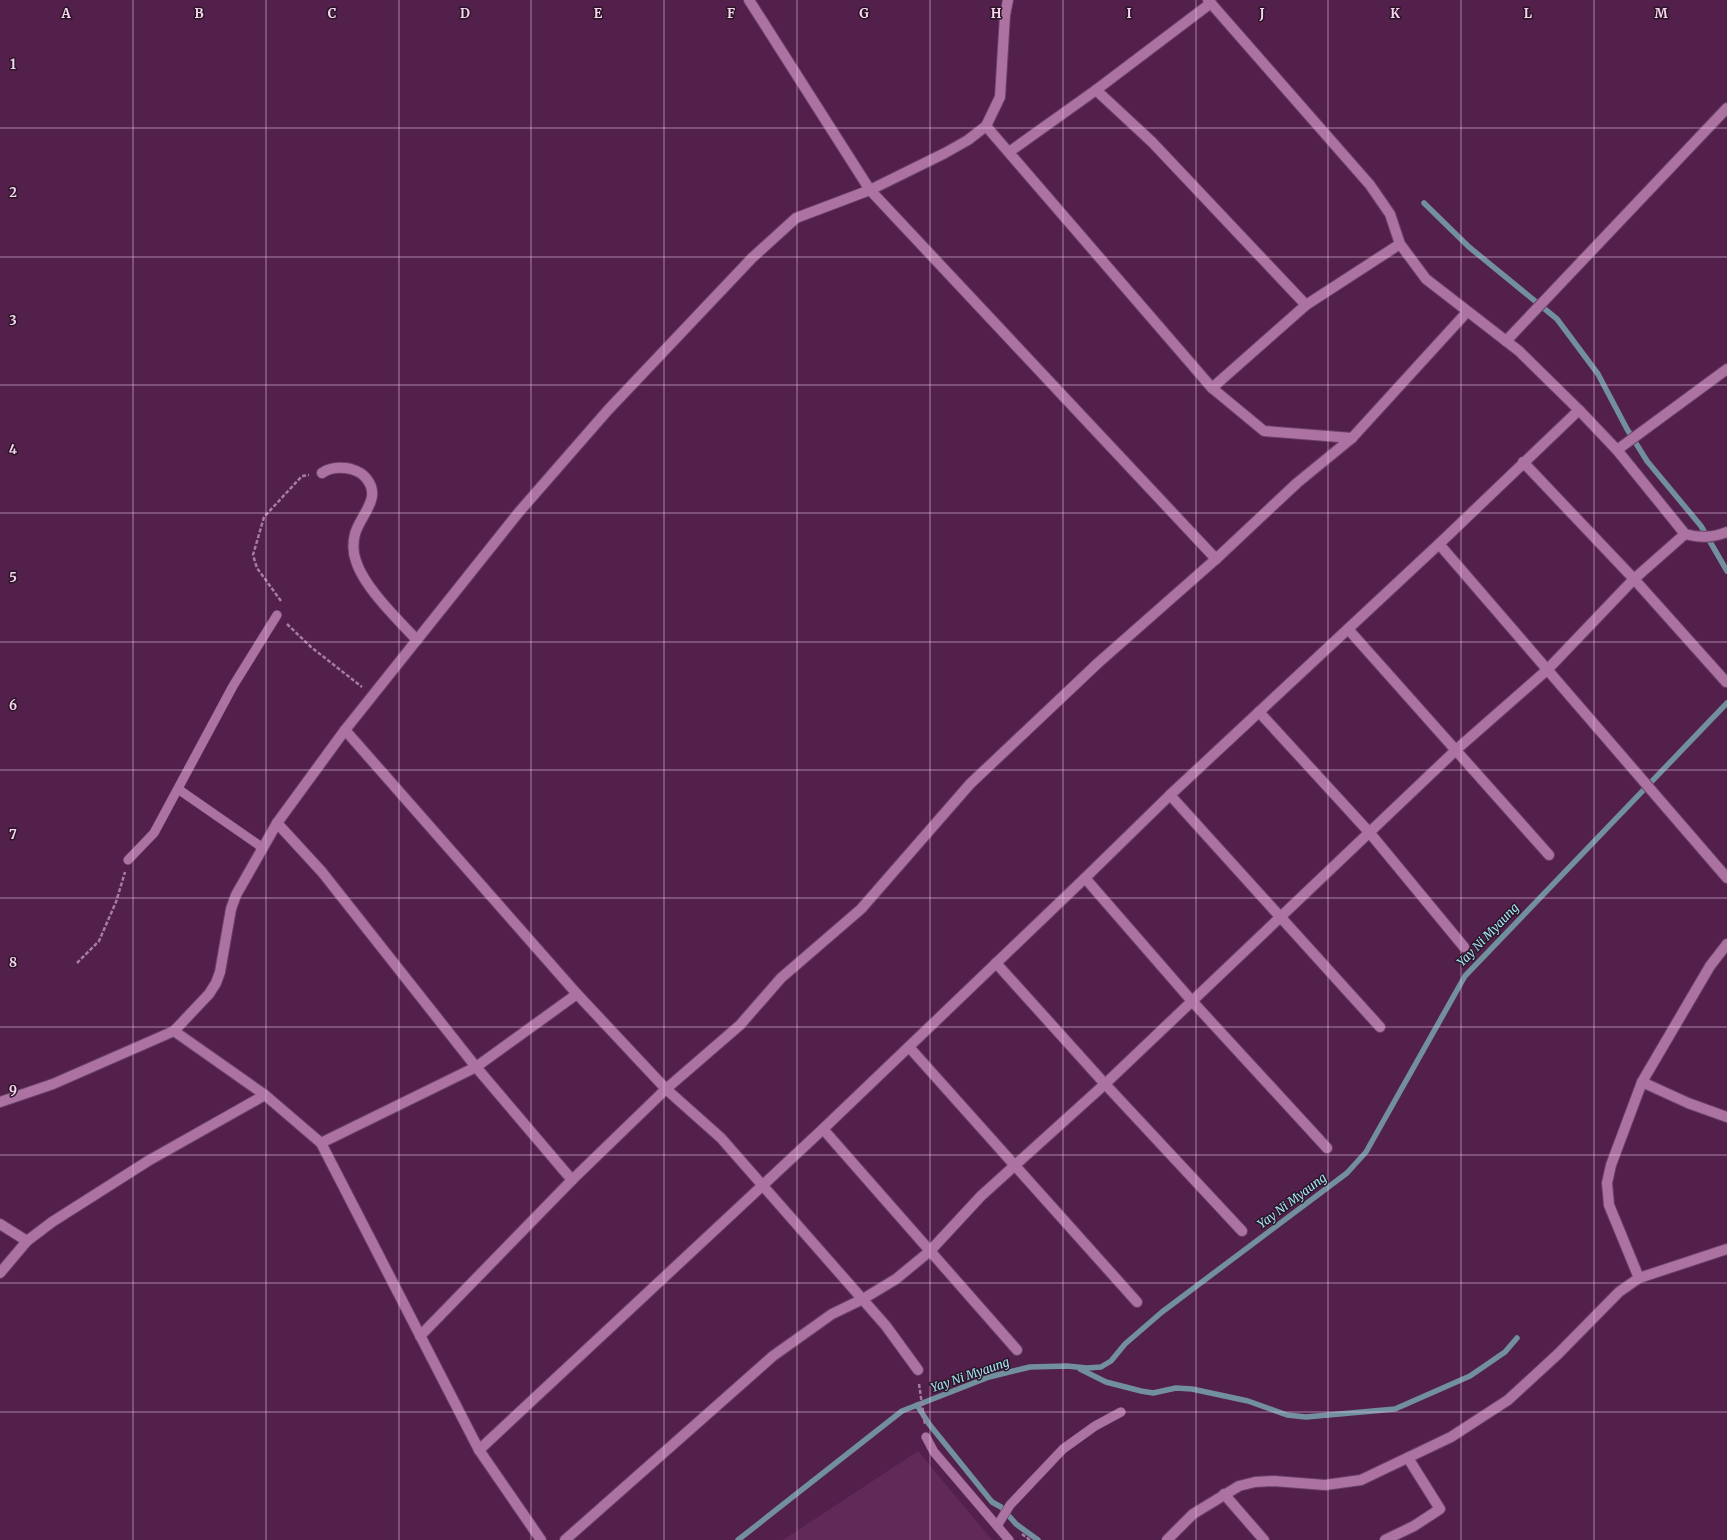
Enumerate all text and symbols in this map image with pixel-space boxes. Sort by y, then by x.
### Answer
text: A [60,5,71,22]
text: B [194,5,204,22]
text: C [328,5,337,22]
text: D [460,5,470,22]
text: E [594,5,603,22]
text: F [727,5,735,22]
text: G [859,5,869,22]
text: H [991,5,1002,22]
text: I [1126,5,1132,22]
text: J [1258,5,1265,22]
text: K [1390,5,1400,22]
text: L [1524,5,1533,22]
text: M [1654,5,1668,22]
text: 1 [10,56,16,73]
text: 2 [9,184,17,201]
text: 3 [9,312,17,329]
text: 4 [9,441,18,458]
text: 5 [9,569,17,586]
text: 6 [9,697,17,714]
text: 7 [9,826,17,843]
water label: Yay Ni Myaung [1454,900,1522,969]
text: 8 [9,954,17,971]
text: 9 [9,1082,17,1099]
water label: Yay Ni Myaung [1254,1170,1329,1231]
water label: Yay Ni Myaung [929,1354,1011,1395]

